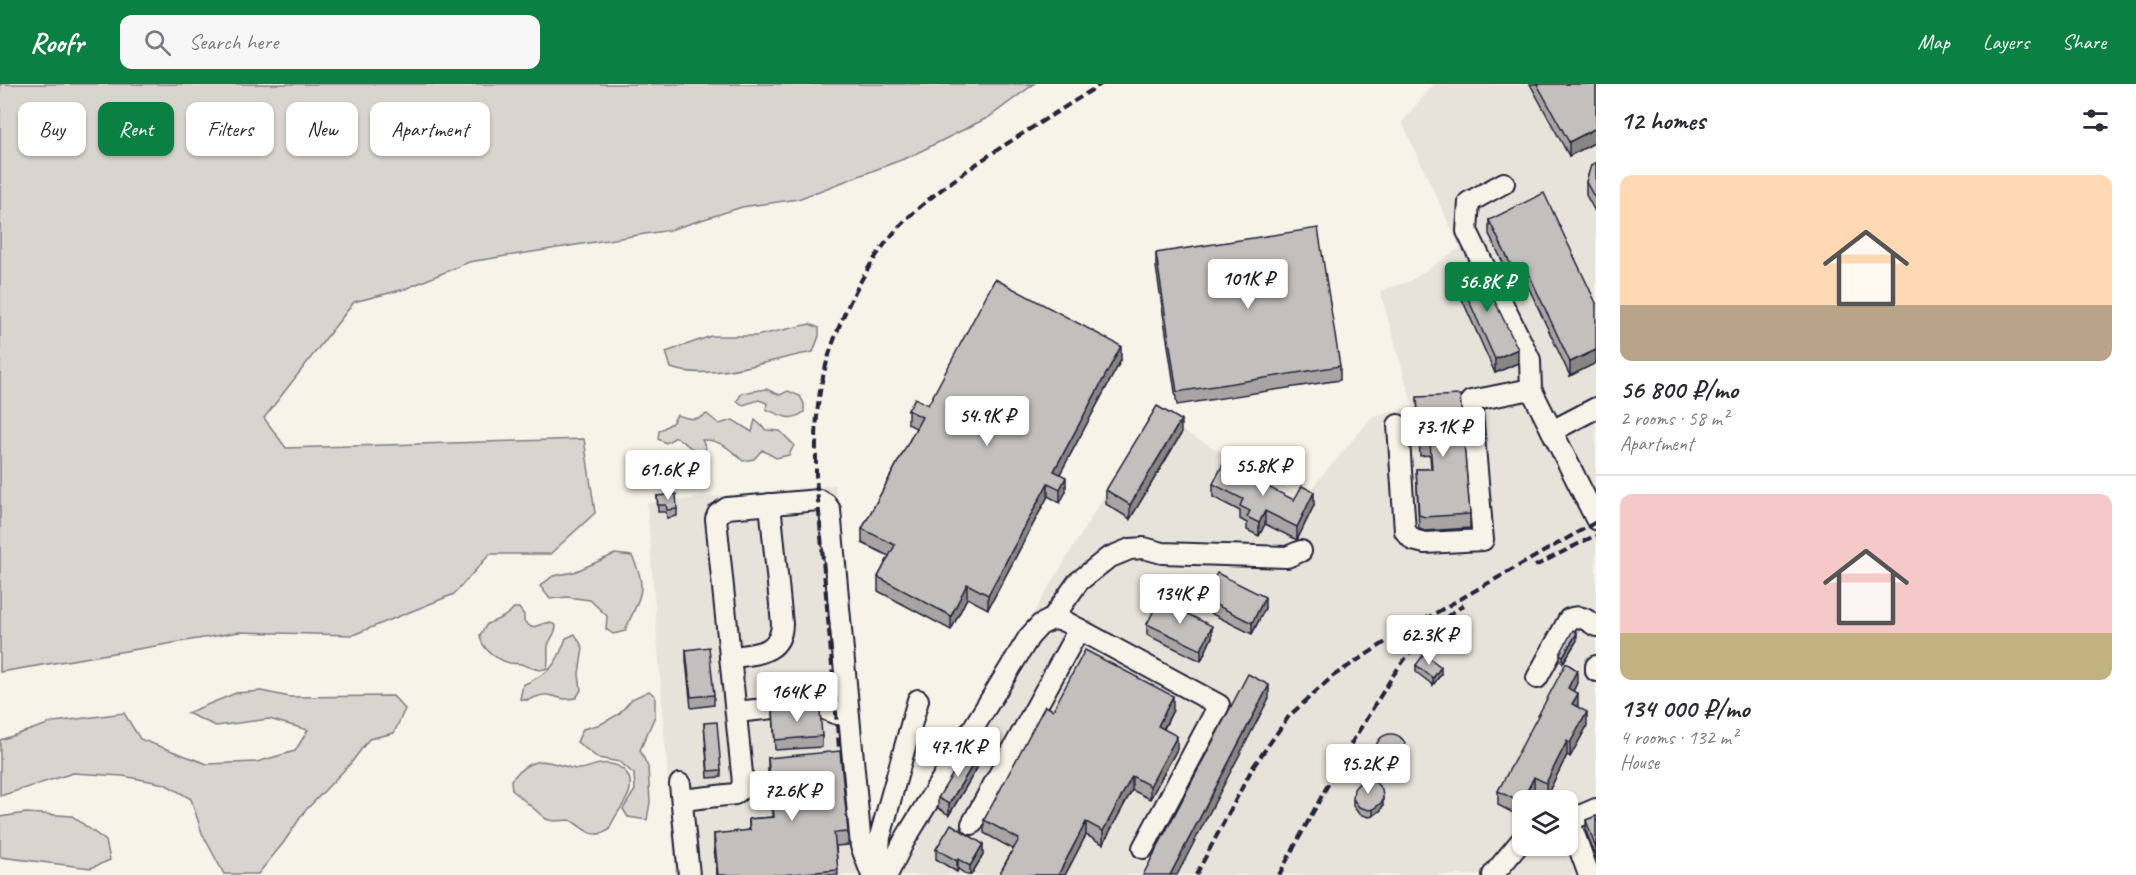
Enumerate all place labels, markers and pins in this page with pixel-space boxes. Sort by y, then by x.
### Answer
pin: 101K ₽ [1199,259,1297,310]
pin: 56.8K ₽ [1432,262,1542,313]
pin: 54.9K ₽ [932,396,1042,447]
pin: 73.1K ₽ [1388,407,1498,458]
pin: 55.8K ₽ [1208,446,1318,497]
pin: 61.6K ₽ [613,450,723,501]
pin: 134K ₽ [1131,574,1229,625]
pin: 62.3K ₽ [1374,615,1484,666]
pin: 164K ₽ [748,672,846,723]
pin: 47.1K ₽ [903,727,1013,778]
pin: 95.2K ₽ [1313,744,1423,795]
pin: 72.6K ₽ [737,771,847,822]

